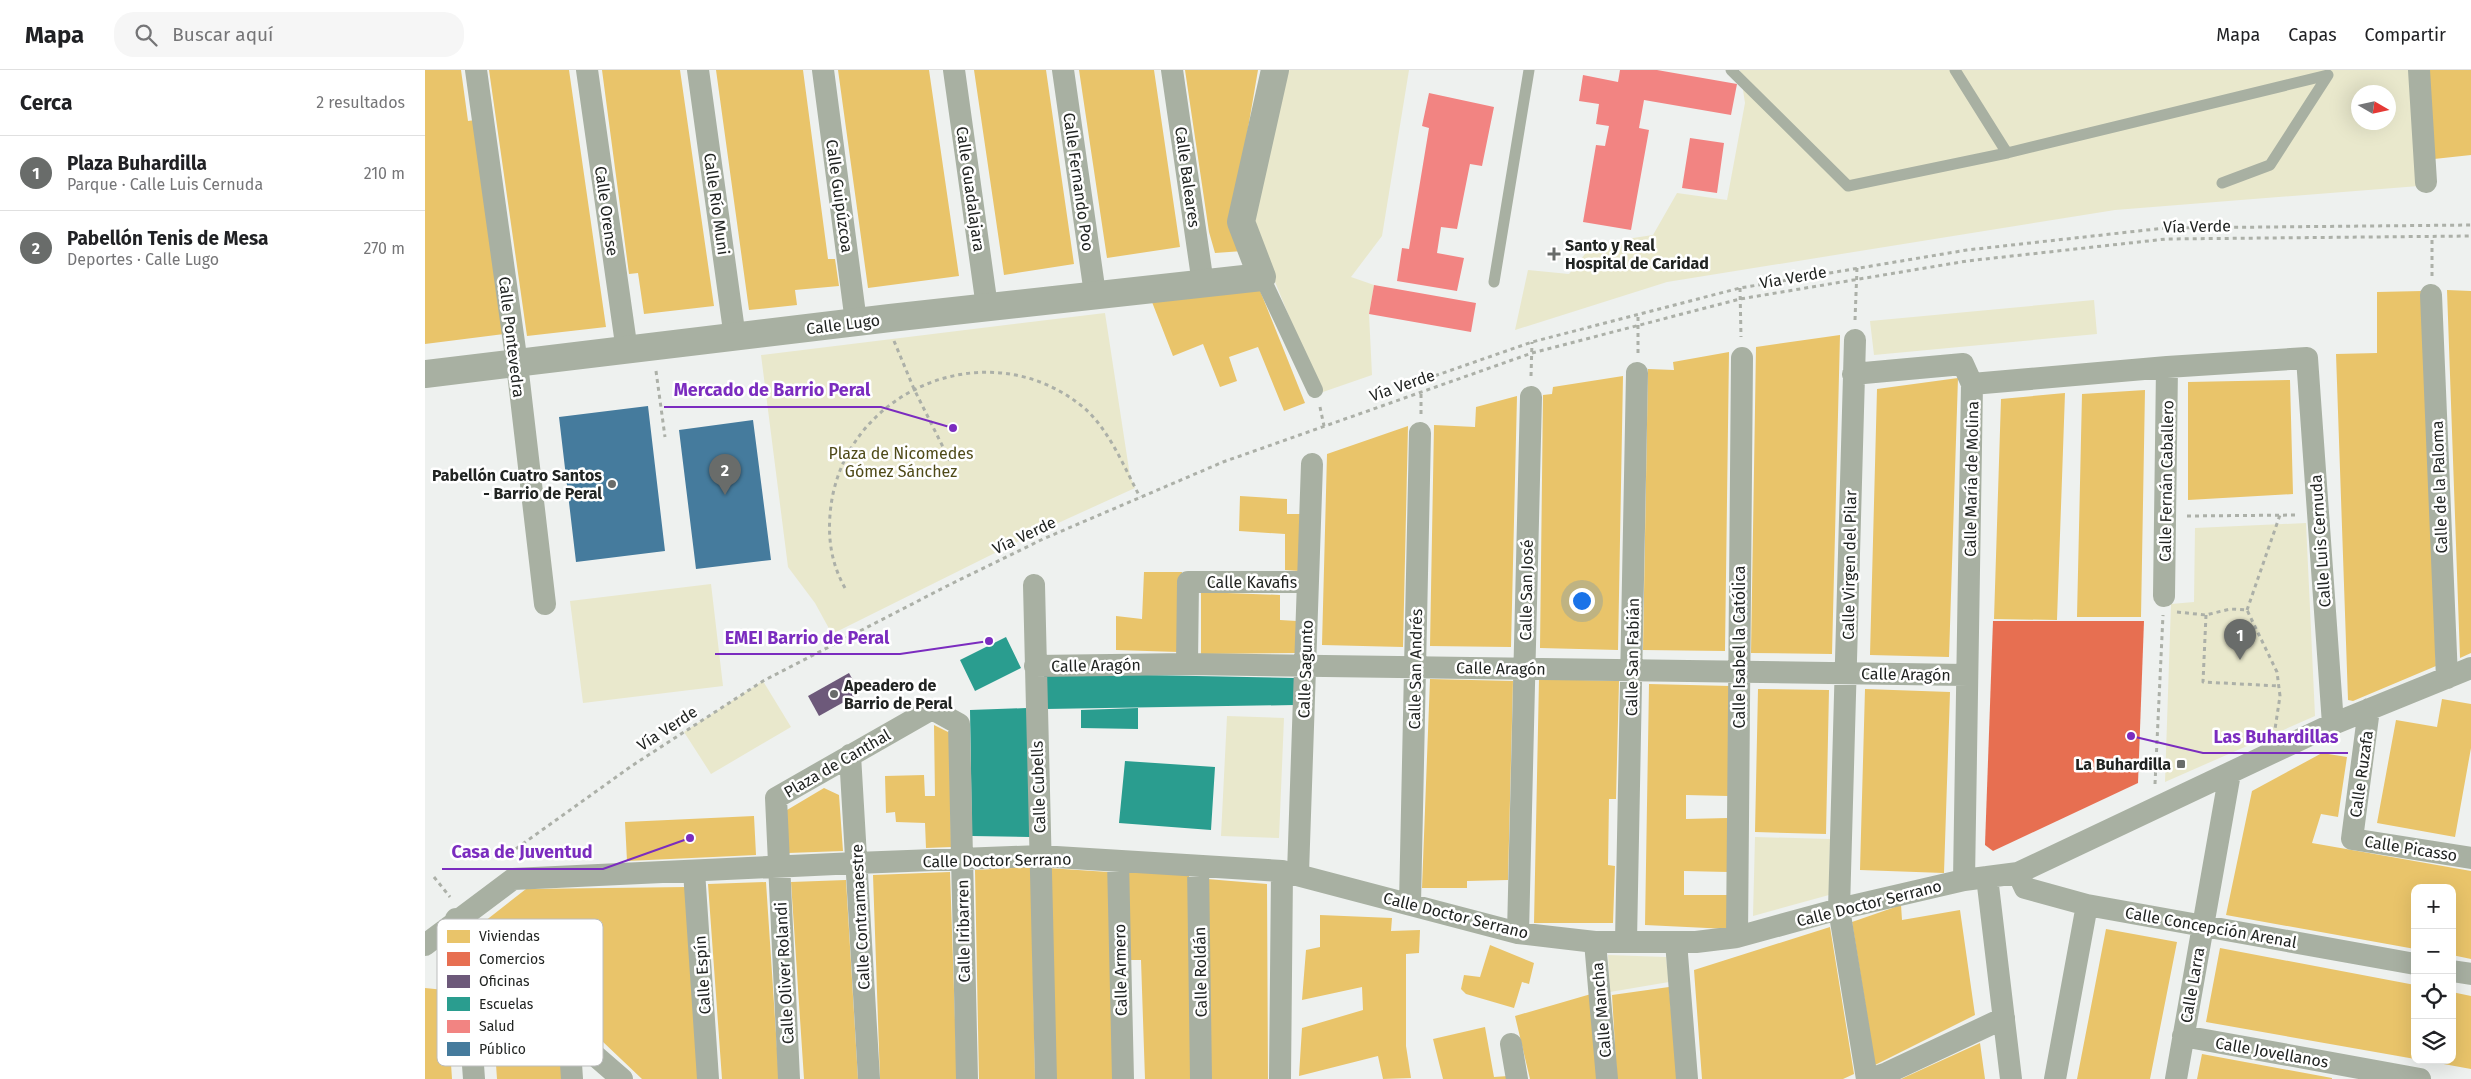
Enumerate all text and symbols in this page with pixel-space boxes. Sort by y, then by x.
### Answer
search box [114,12,464,57]
text: Mapa [25,21,84,49]
icon: search [132,21,160,49]
text: Buscar aquí [172,23,273,46]
text: Mapa [2216,24,2260,46]
text: Capas [2288,24,2337,46]
text: Compartir [2365,24,2446,46]
north arrow [2351,85,2396,130]
text: Cerca [20,90,72,116]
text: 2 resultados [316,93,405,112]
street label: Calle Fernando Poo [1059,111,1098,253]
street label: Calle Guadalajara [952,125,989,253]
street label: Calle Baleares [1171,125,1204,229]
street label: Calle Guipúzcoa [822,138,857,254]
text: Plaza Buhardilla [67,152,207,175]
street label: Calle Río Muni [700,152,733,256]
text: 1 [32,164,40,183]
text: 210 m [364,164,405,183]
street label: Calle Orense [591,165,622,257]
text: Parque · Calle Luis Cernuda [67,175,263,194]
street label: Vía Verde [2163,216,2231,237]
text: Pabellón Tenis de Mesa [67,227,268,250]
place label: Santo y Real Hospital de Caridad [1565,236,1709,273]
text: 2 [32,239,40,258]
text: 270 m [363,239,405,258]
marker: Santo y Real Hospital de Caridad [1547,247,1561,261]
text: Deportes · Calle Lugo [67,250,219,269]
street label: Vía Verde [1758,262,1828,293]
street label: Calle Pontevedra [495,275,528,399]
street label: Calle Lugo [805,311,881,338]
street label: Vía Verde [1367,365,1437,405]
callout: Mercado de Barrio Peral [664,374,881,407]
text: Mercado de Barrio Peral [674,379,871,401]
street label: Calle Fernán Caballero [2156,400,2177,562]
street label: Calle María de Molina [1961,401,1982,557]
street label: Calle de la Paloma [2428,420,2451,554]
park label: Plaza de Nicomedes Gómez Sánchez [829,444,973,481]
pin: 2 [709,454,741,495]
place label: Pabellón Cuatro Santos - Barrio de Peral [432,466,602,503]
street label: Calle Luis Cernuda [2306,474,2335,608]
marker: Pabellón Cuatro Santos - Barrio de Peral [606,478,618,490]
street label: Calle Virgen del Pilar [1839,489,1860,640]
street label: Vía Verde [990,513,1059,558]
street label: Calle San José [1516,539,1537,641]
street label: Calle Isabel la Católica [1730,566,1749,728]
street label: Calle Kavafis [1207,573,1297,592]
your location [1569,588,1595,614]
street label: Calle San Fabián [1622,598,1643,716]
street label: Calle San Andrés [1405,609,1426,729]
street label: Calle Sagunto [1294,619,1317,719]
pin: 1 [2224,619,2256,660]
callout: EMEI Barrio de Peral [715,621,900,654]
text: EMEI Barrio de Peral [725,627,890,649]
street label: Calle Aragón [1051,655,1141,676]
street label: Calle Aragón [1456,658,1546,679]
street label: Calle Aragón [1861,664,1951,685]
place label: Apeadero de Barrio de Peral [843,676,953,713]
marker: Apeadero de Barrio de Peral [828,688,840,700]
street label: Vía Verde [634,702,701,755]
callout: Las Buhardillas [2203,720,2348,753]
street label: Plaza de Canthal [781,725,894,802]
text: Las Buhardillas [2214,726,2339,748]
street label: Calle Ruzafa [2346,729,2377,819]
street label: Calle Cubells [1027,740,1050,834]
place label: La Buhardilla [2075,755,2171,774]
marker: La Buhardilla [2175,758,2187,770]
street label: Calle Picasso [2363,832,2459,865]
callout: Casa de Juventud [442,836,603,869]
text: Casa de Juventud [452,841,592,863]
street label: Calle Contramaestre [847,844,874,990]
street label: Calle Doctor Serrano [922,850,1072,871]
street label: Calle Doctor Serrano [1795,876,1944,931]
street label: Calle Iribarren [953,879,974,983]
map controls [2411,884,2456,1064]
button: + [2411,884,2456,929]
street label: Calle Doctor Serrano [1381,888,1530,943]
street label: Calle Oliver Rolandi [771,901,798,1045]
street label: Calle Concepción Arenal [2124,903,2298,952]
legend [437,919,603,1066]
street label: Calle Armero [1110,924,1131,1016]
street label: Calle Roldán [1190,927,1211,1017]
text: Viviendas [479,928,540,945]
button: − [2411,929,2456,974]
street label: Calle Espín [690,935,715,1015]
street label: Calle Larra [2176,946,2208,1024]
text: Comercios [479,951,545,968]
street label: Calle Mancha [1588,961,1615,1059]
text: Oficinas [479,973,530,990]
button: locate [2411,974,2456,1019]
text: Escuelas [479,996,534,1013]
text: Salud [479,1018,515,1035]
button: layers [2411,1019,2456,1064]
street label: Calle Jovellanos [2214,1033,2330,1072]
text: Público [479,1041,526,1058]

